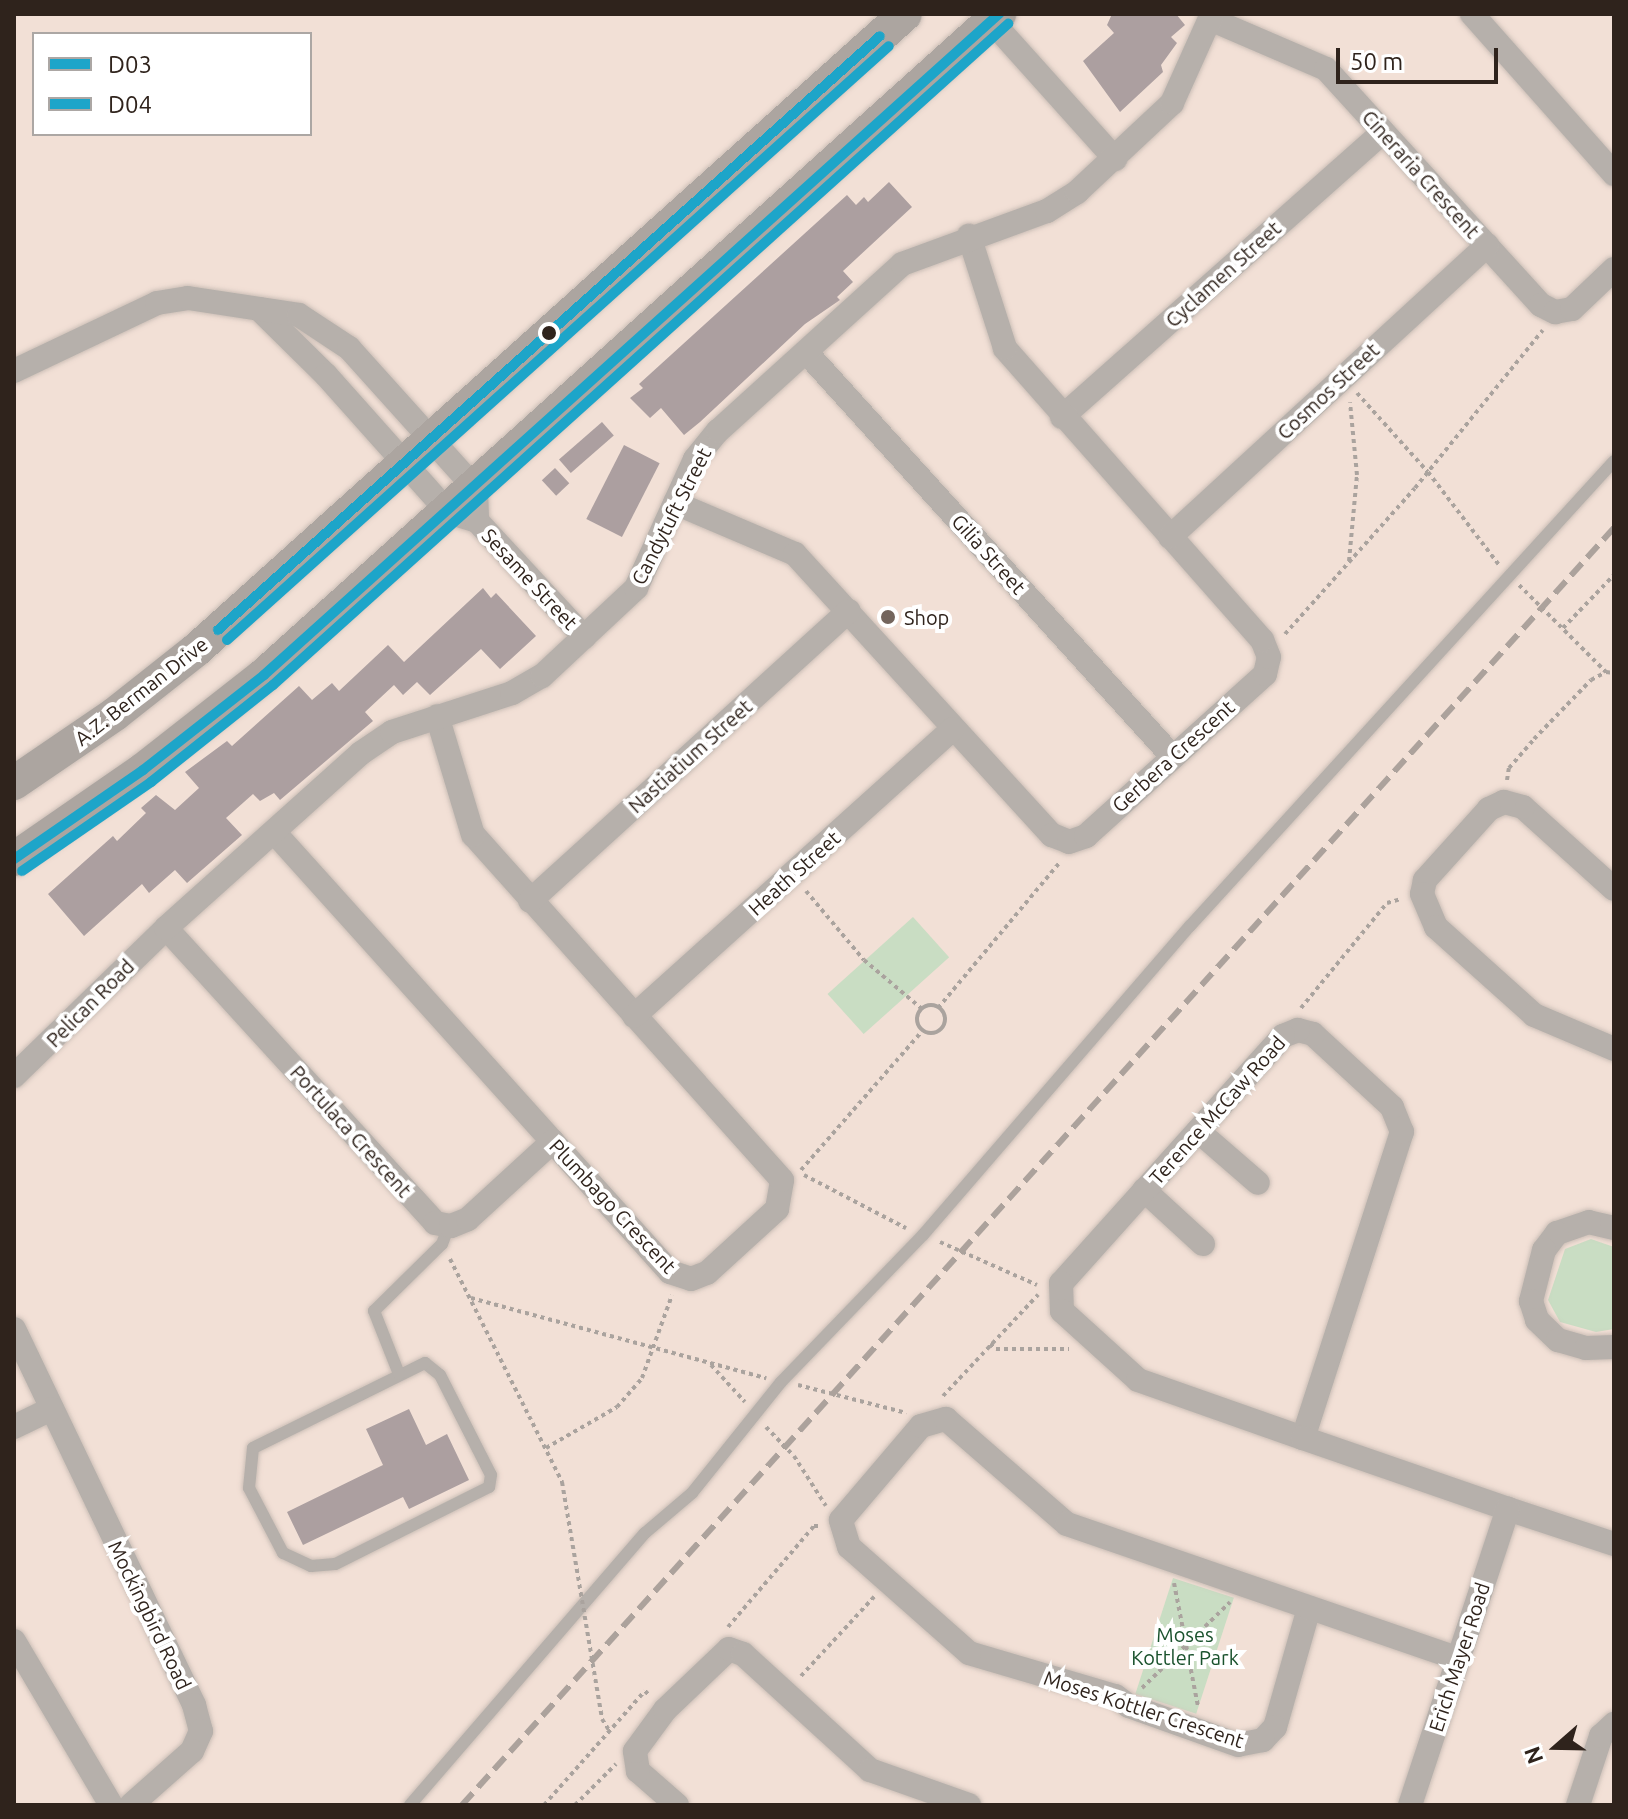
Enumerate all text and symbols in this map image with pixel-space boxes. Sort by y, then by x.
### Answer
legend [32,32,312,136]
scale bar [1340,32,1502,82]
text: 50 m [1350,48,1403,75]
text: D03 [108,51,152,78]
text: D04 [108,91,152,118]
street label: Cineraria Crescent [1357,105,1485,243]
street label: Cyclamen Street [1160,216,1286,332]
unlabelled marker [541,325,557,341]
street label: Cosmos Street [1272,338,1384,444]
street label: Candytuft Street [626,444,716,588]
street label: Gilia Street [947,509,1031,599]
street label: Sesame Street [477,524,583,634]
place label: Shop [904,605,949,629]
marker: Shop [879,608,897,626]
street label: A.Z. Berman Drive [70,632,212,750]
street label: Nastiatium Street [623,694,757,818]
street label: Gerbera Crescent [1107,695,1239,817]
street label: Heath Street [743,826,845,920]
street label: Pelican Road [41,954,139,1052]
street label: Terence McCaw Road [1144,1031,1290,1189]
street label: Portulaca Crescent [286,1060,416,1202]
street label: Plumbago Crescent [545,1134,681,1278]
street label: Mockingbird Road [104,1537,196,1693]
street label: Erich Mayer Road [1424,1579,1494,1735]
park label: Moses Kottler Park [1131,1623,1239,1670]
street label: Moses Kottler Crescent [1041,1665,1247,1753]
north arrow [1516,1707,1596,1787]
text: N [1518,1743,1548,1767]

